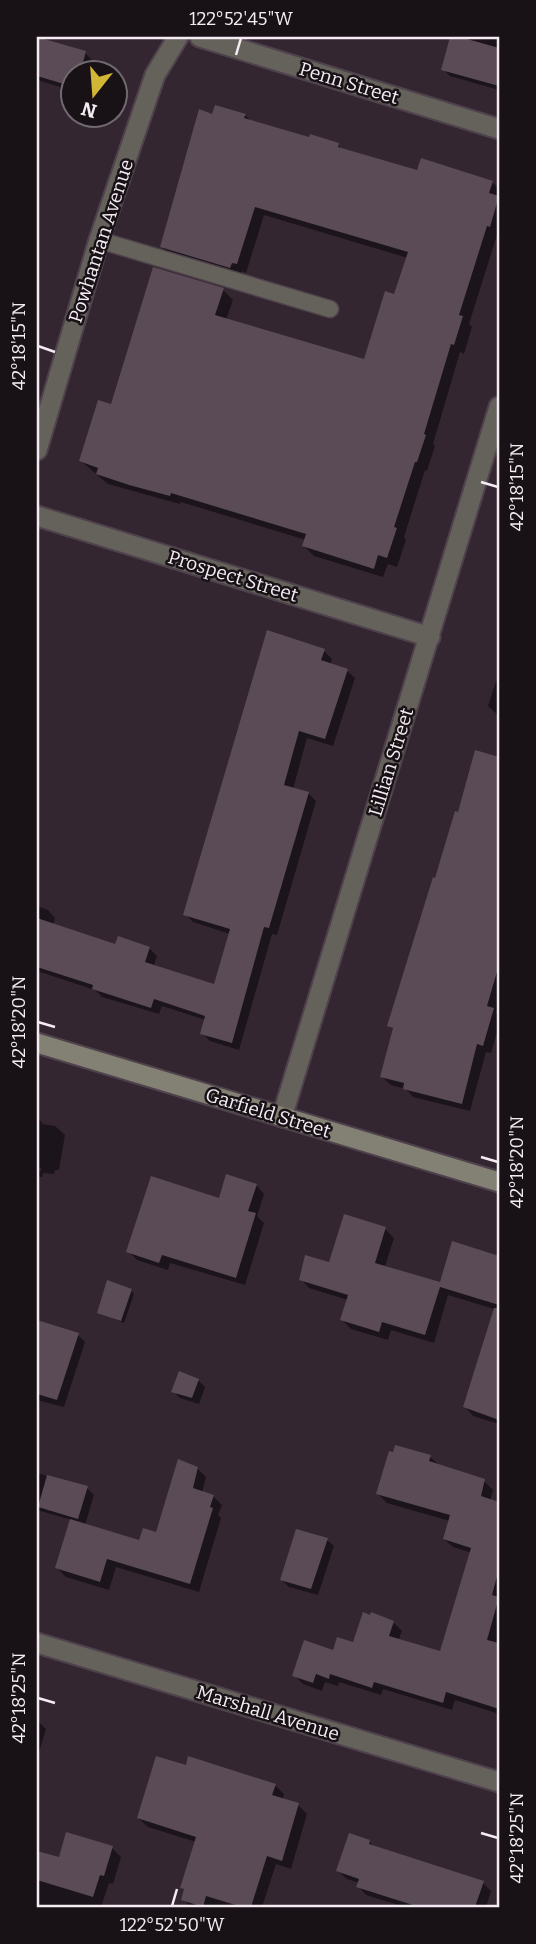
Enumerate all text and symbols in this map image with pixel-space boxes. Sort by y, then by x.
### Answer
text: 122°52'45"W [189,8,293,30]
street label: Penn Street [296,57,402,109]
north arrow [60,60,130,130]
text: N [78,97,100,123]
street label: Powhantan Avenue [64,156,138,326]
text: 42°18'15"N [8,302,30,390]
text: 42°18'15"N [506,443,528,531]
street label: Prospect Street [165,545,301,607]
street label: Lillian Street [364,705,418,819]
text: 42°18'20"N [8,976,30,1068]
street label: Garfield Street [203,1083,333,1143]
text: 42°18'20"N [506,1116,528,1208]
text: 42°18'25"N [8,1653,30,1743]
street label: Marshall Avenue [194,1680,342,1746]
text: 42°18'25"N [506,1793,528,1883]
text: 122°52'50"W [120,1914,225,1936]

